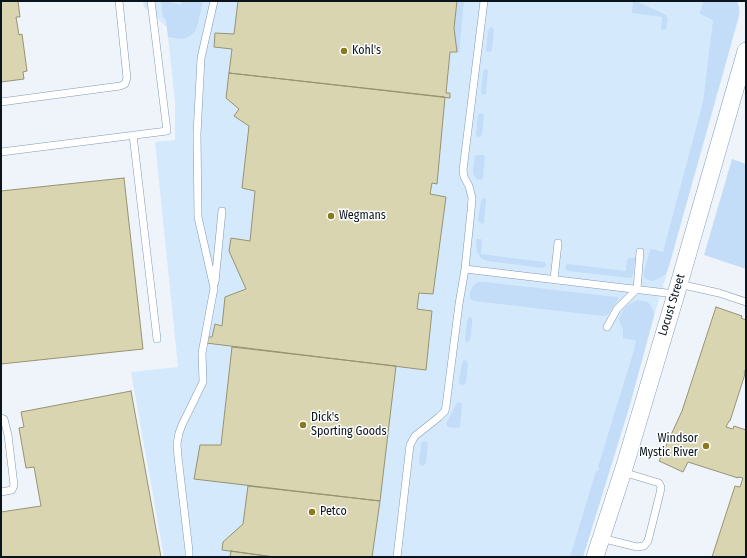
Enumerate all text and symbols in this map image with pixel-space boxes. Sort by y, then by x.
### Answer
place label: Kohl's [352,44,381,58]
marker: Kohl's [339,46,349,56]
place label: Wegmans [339,209,386,223]
marker: Wegmans [326,211,336,221]
street label: Locust Street [656,272,688,338]
place label: Dick's Sporting Goods [311,411,387,439]
marker: Dick's Sporting Goods [298,420,308,430]
place label: Windsor Mystic River [639,432,698,460]
marker: Windsor Mystic River [701,441,711,451]
place label: Petco [320,505,347,519]
marker: Petco [307,507,317,517]

